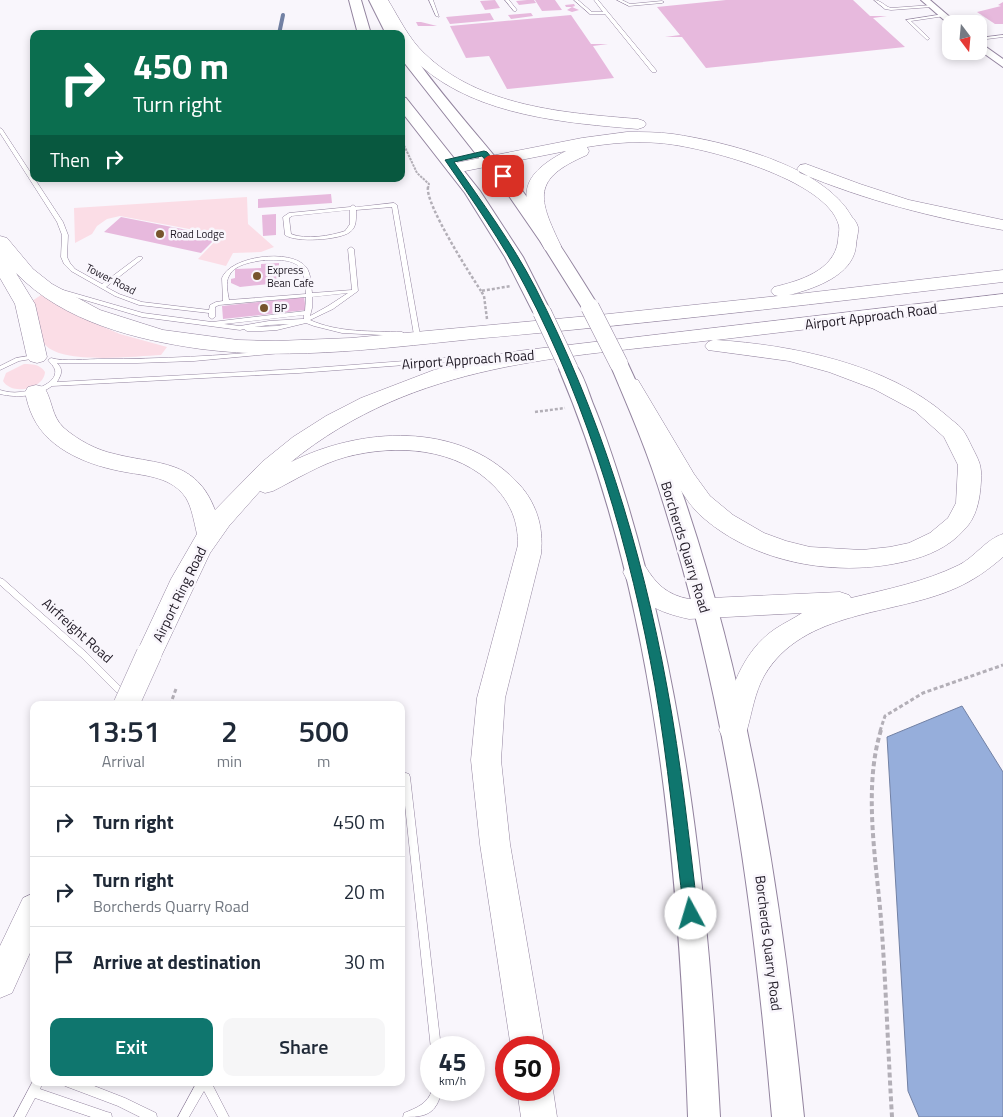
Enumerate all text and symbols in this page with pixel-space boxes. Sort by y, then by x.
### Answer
north arrow [942,15,988,60]
map controls [942,15,987,60]
text: 450 m [133,39,229,93]
icon: right [50,50,115,115]
text: Turn right [133,87,222,121]
text: Then [50,145,90,174]
icon: right [100,145,128,173]
pin [482,155,524,197]
icon: arrive [489,162,517,190]
place label: Road Lodge [170,226,225,242]
marker: Road Lodge [154,228,166,240]
street label: Tower Road [83,260,139,299]
place label: Express Bean Cafe [267,262,314,291]
marker: Express Bean Cafe [251,270,263,282]
street label: Airport Approach Road [804,297,938,335]
place label: BP [274,300,288,316]
marker: BP [258,302,270,314]
street label: Airport Approach Road [401,344,535,374]
street label: Borcherds Quarry Road [656,479,716,615]
street label: Airport Ring Road [147,543,211,645]
street label: Airfreight Road [38,593,118,667]
text: 13:51 [86,708,161,754]
text: 2 [221,708,238,754]
text: 500 [298,708,349,754]
text: Arrival [102,749,145,773]
text: min [217,749,242,773]
text: m [317,749,330,773]
text: Turn right [93,807,174,836]
text: 450 m [333,807,385,836]
icon: right [50,808,78,836]
text: Turn right [93,865,174,894]
street label: Borcherds Quarry Road [750,874,788,1012]
text: 20 m [344,877,385,906]
icon: right [50,878,78,906]
position arrow [664,887,716,939]
text: Borcherds Quarry Road [93,894,249,918]
text: Arrive at destination [93,947,261,976]
text: 30 m [344,947,385,976]
icon: arrive [50,948,78,976]
button: Exit [50,1018,213,1076]
button: Share [223,1018,385,1076]
speed limit sign: 50 [495,1036,560,1101]
text: 45 [438,1043,467,1081]
text: km/h [439,1071,466,1090]

